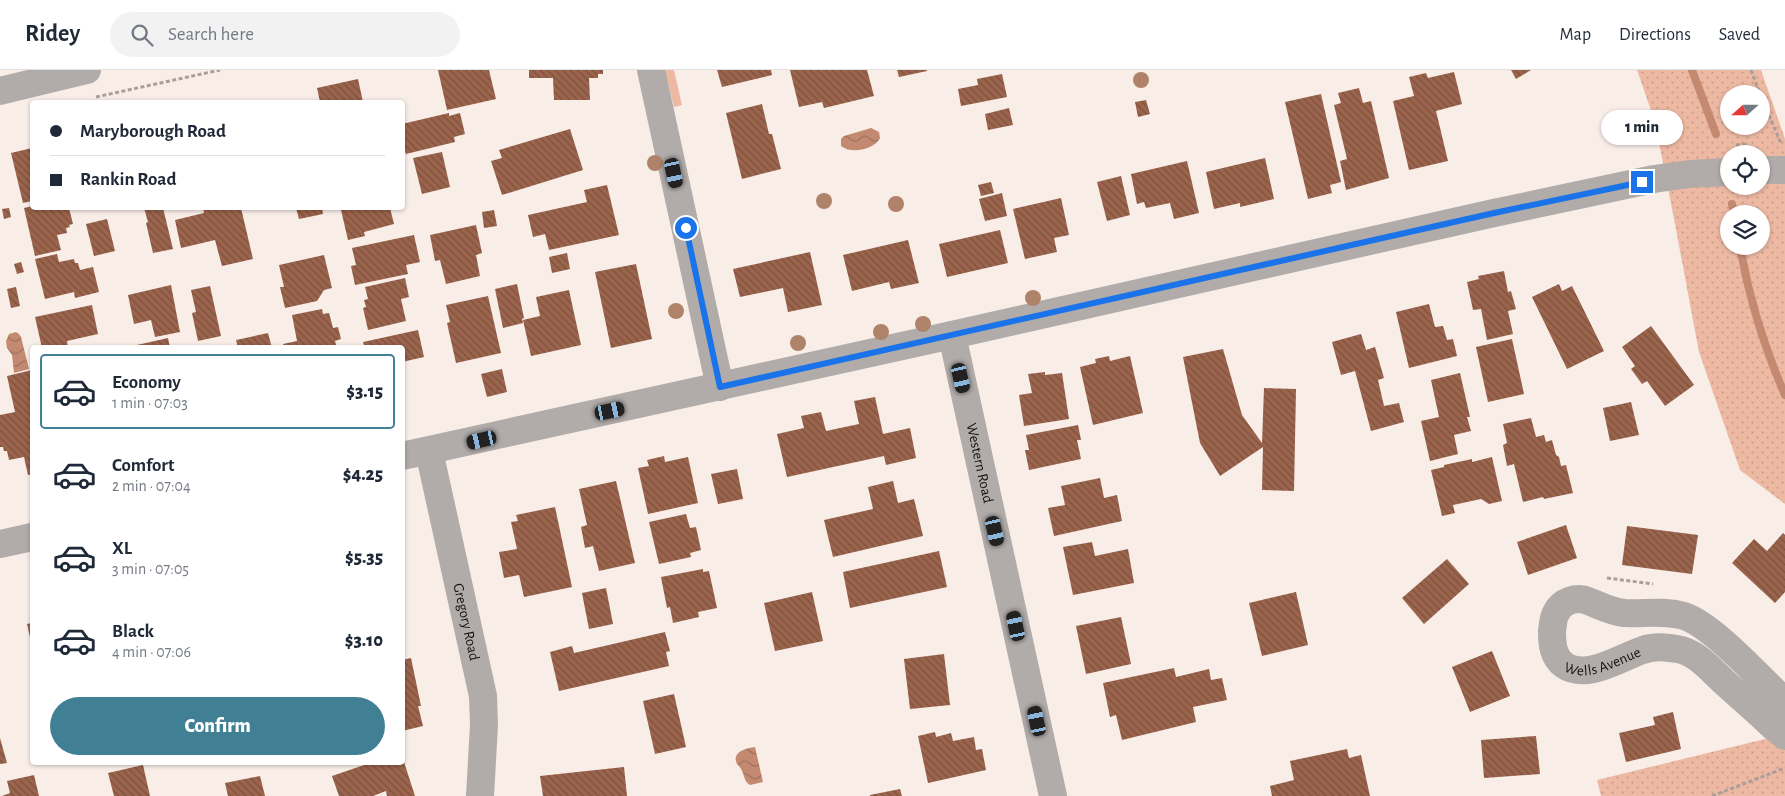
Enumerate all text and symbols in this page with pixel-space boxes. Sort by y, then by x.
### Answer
search box [110,12,460,57]
icon: search [128,21,156,49]
text: Ridey [25,22,80,46]
text: Search here [168,25,254,44]
text: Map [1560,26,1591,44]
text: Directions [1619,26,1691,44]
text: Saved [1719,26,1760,44]
north arrow [1720,85,1770,135]
map controls [1720,85,1770,255]
callout: 1 min [1601,109,1683,144]
text: 1 min [1625,119,1659,135]
text: Maryborough Road [80,122,226,141]
button: locate [1720,145,1770,195]
car [663,157,684,189]
text: Rankin Road [80,170,176,189]
route end [1631,171,1653,193]
button: layers [1720,205,1770,255]
route start [675,217,697,239]
car [950,362,971,394]
icon: car [52,369,97,414]
text: Economy [112,373,181,392]
text: $3.15 [346,382,383,401]
text: 1 min · 07:03 [112,395,188,411]
car [593,401,626,421]
street label: Western Road [964,421,996,505]
car [465,429,498,451]
icon: car [52,452,97,497]
text: Comfort [112,456,174,475]
text: $4.25 [343,465,383,484]
text: 2 min · 07:04 [112,478,191,494]
car [984,515,1005,547]
icon: car [52,535,97,580]
text: XL [112,539,132,558]
text: $5.35 [345,548,383,567]
text: 3 min · 07:05 [112,561,189,577]
street label: Gregory Road [451,582,483,662]
car [1005,610,1026,642]
icon: car [52,618,97,663]
text: Black [112,622,154,641]
text: $3.10 [345,631,383,650]
text: 4 min · 07:06 [112,644,191,660]
street label: Wells Avenue [1562,644,1643,678]
button: Confirm [50,697,385,755]
car [1026,705,1047,737]

